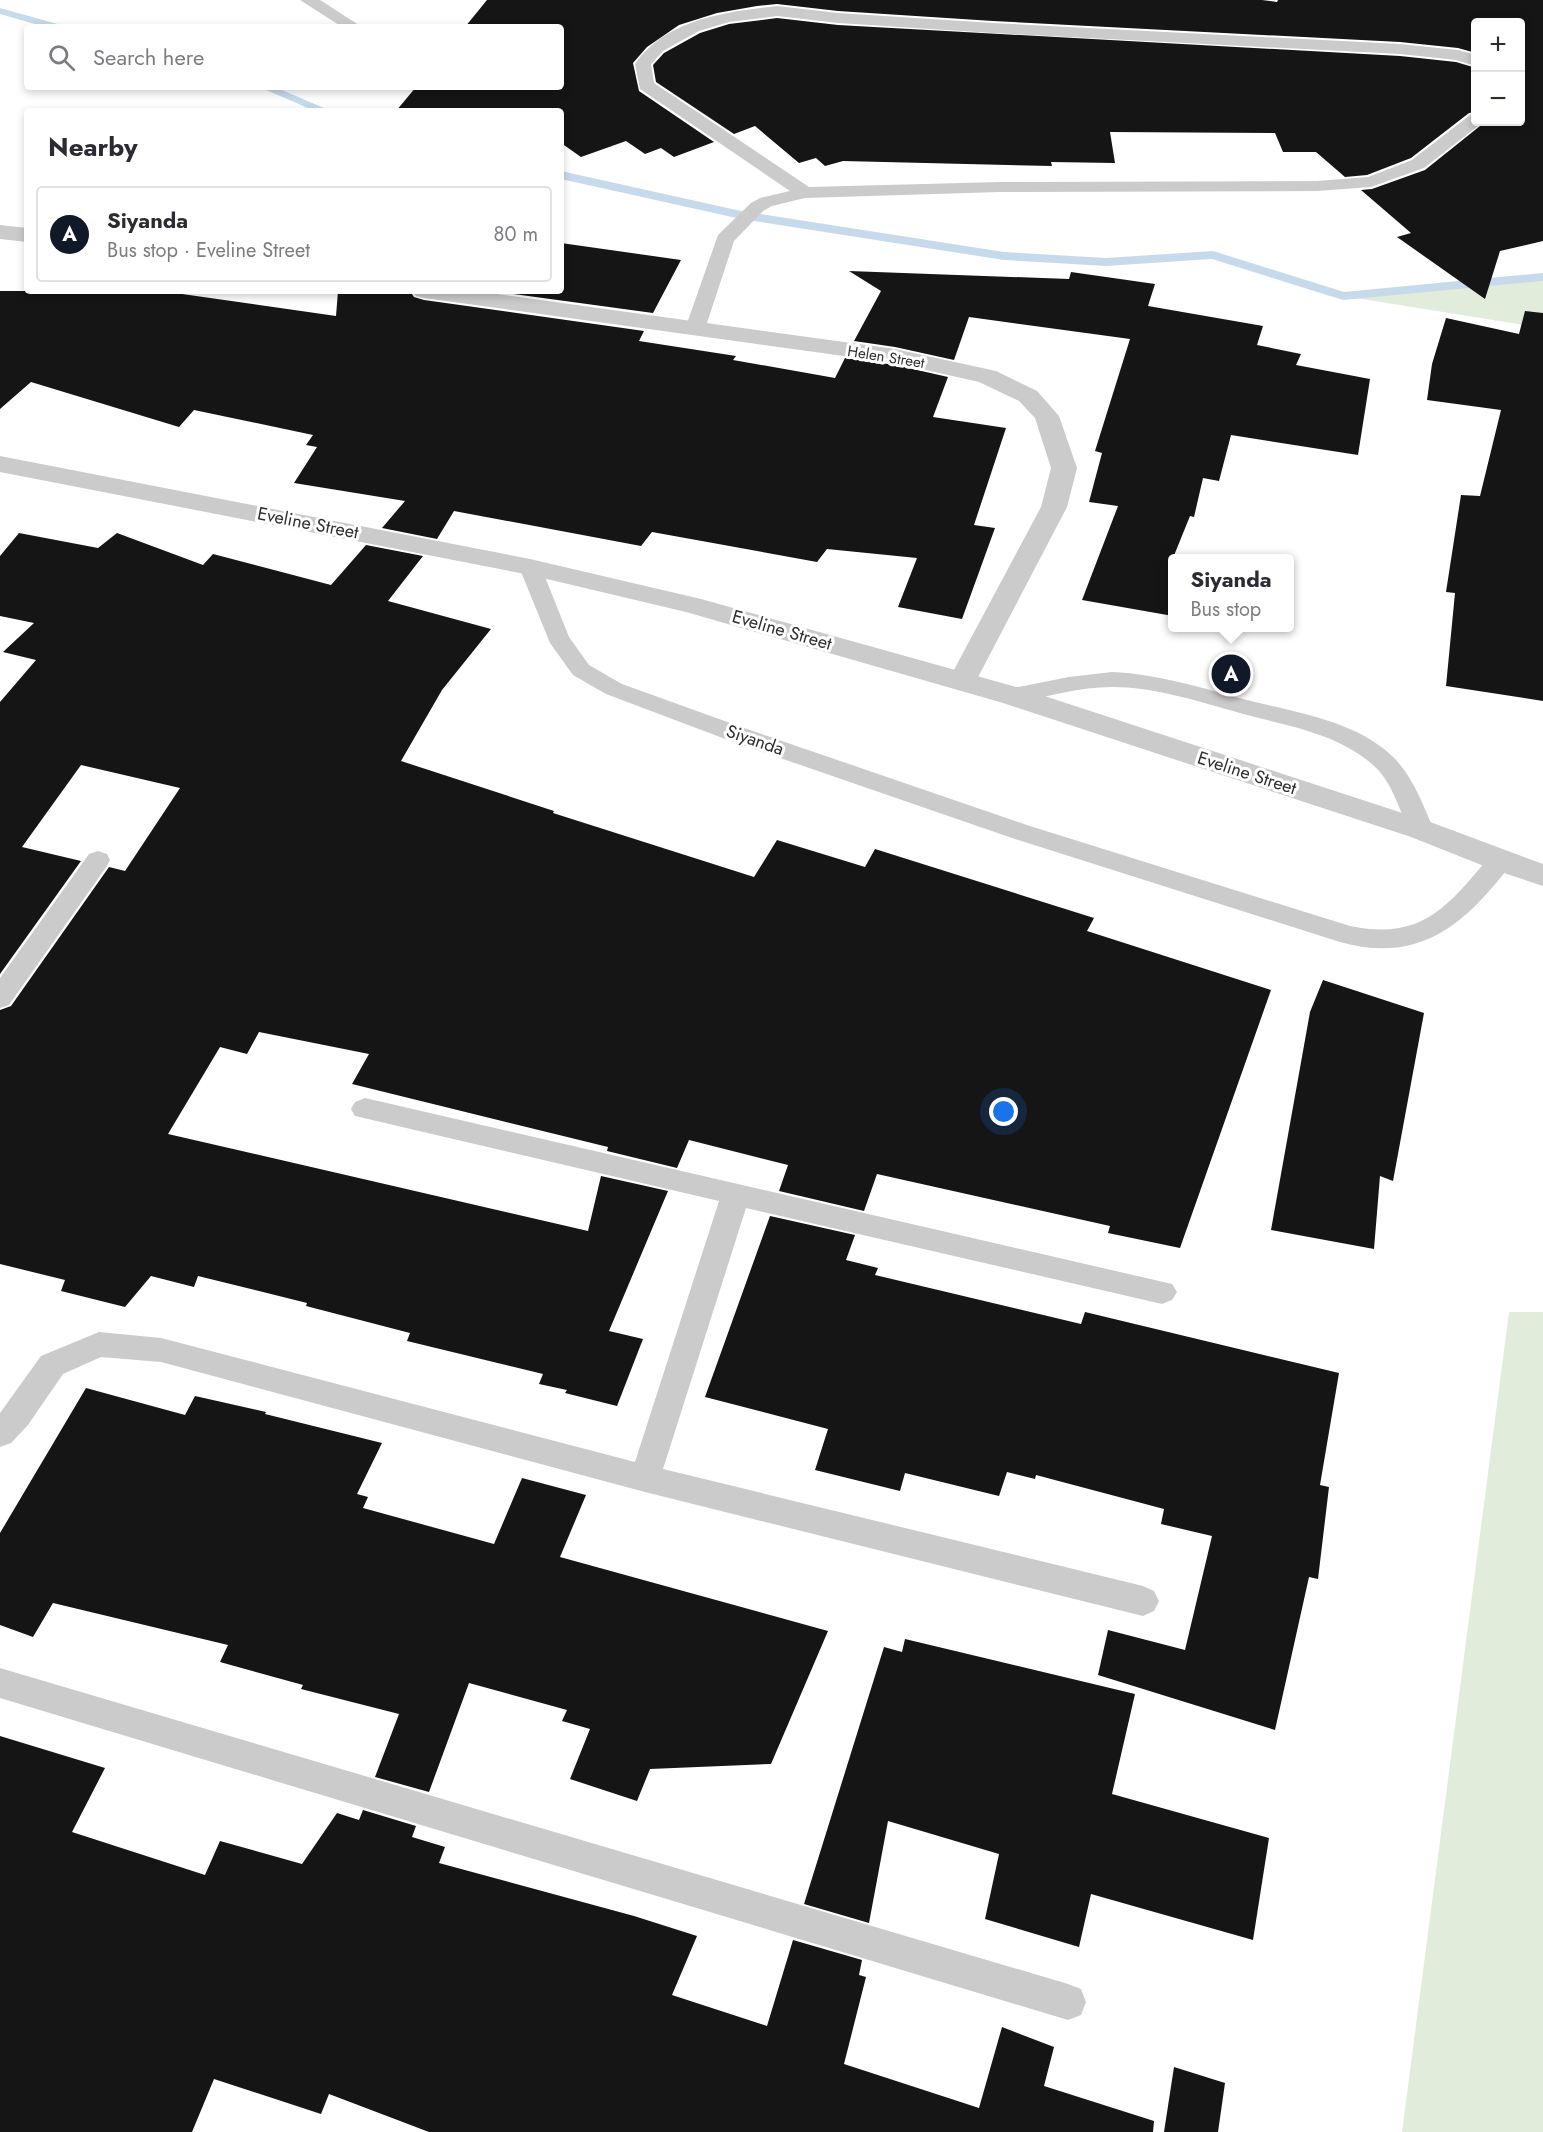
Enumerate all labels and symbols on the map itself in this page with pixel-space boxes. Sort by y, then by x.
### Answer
street label: Helen Street [846,340,927,374]
street label: Eveline Street [255,500,362,546]
street label: Eveline Street [729,603,836,657]
pin: A [1212,652,1250,696]
street label: Siyanda [723,718,787,762]
street label: Eveline Street [1194,745,1300,801]
your location [989,1097,1018,1126]

